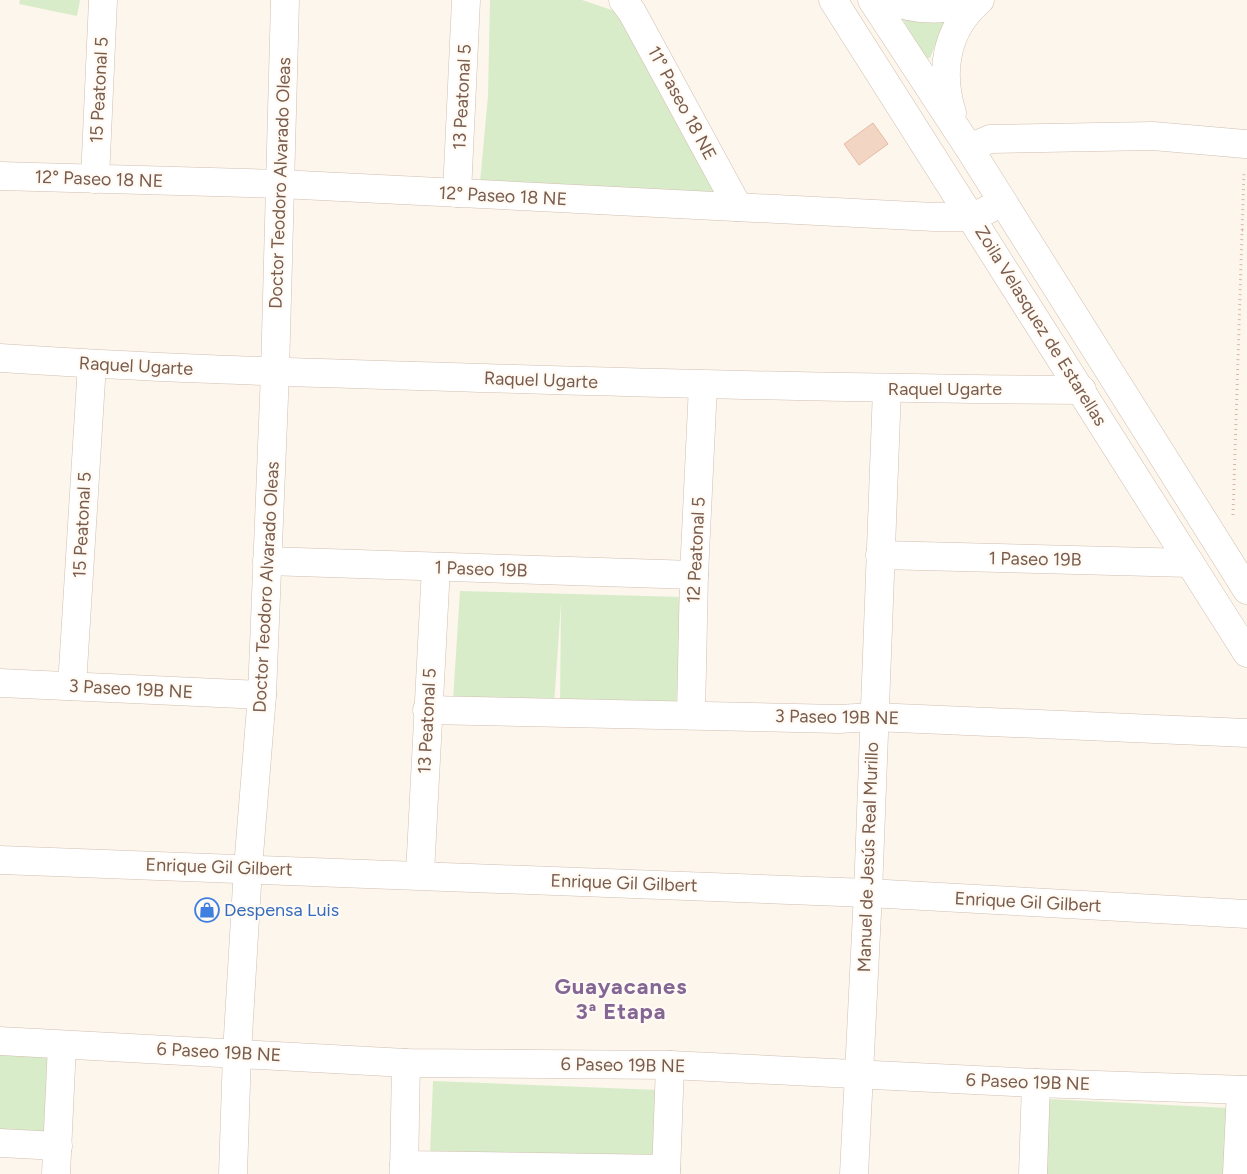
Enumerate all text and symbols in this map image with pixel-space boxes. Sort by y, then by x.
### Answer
street label: 15 Peatonal 5 [85,36,113,144]
street label: 11° Paseo 18 NE [643,42,721,164]
street label: 13 Peatonal 5 [448,43,476,151]
street label: Doctor Teodoro Alvarado Oleas [265,57,295,309]
street label: 12° Paseo 18 NE [34,166,164,192]
street label: 12° Paseo 18 NE [438,182,568,210]
street label: Zoila Velasquez de Estarellas [970,222,1112,430]
street label: Raquel Ugarte [78,352,194,380]
street label: Raquel Ugarte [484,367,599,393]
street label: Raquel Ugarte [888,378,1002,400]
street label: Doctor Teodoro Alvarado Oleas [248,461,284,713]
street label: 15 Peatonal 5 [68,471,96,579]
street label: 12 Peatonal 5 [682,496,710,604]
street label: 1 Paseo 19B [988,547,1082,571]
street label: 1 Paseo 19B [434,556,528,582]
street label: 13 Peatonal 5 [413,667,441,775]
street label: 3 Paseo 19B NE [68,675,194,703]
street label: 3 Paseo 19B NE [775,705,899,729]
street label: Manuel de Jesús Real Murillo [853,741,883,973]
street label: Enrique Gil Gilbert [145,853,293,881]
street label: Enrique Gil Gilbert [550,869,698,897]
street label: Enrique Gil Gilbert [954,887,1102,917]
shop icon: Despensa Luis [194,897,220,923]
place label: Despensa Luis [224,899,339,921]
district label: Guayacanes 3ª Etapa [555,973,687,1025]
street label: 6 Paseo 19B NE [156,1038,282,1066]
street label: 6 Paseo 19B NE [560,1053,686,1077]
street label: 6 Paseo 19B NE [965,1069,1091,1095]

